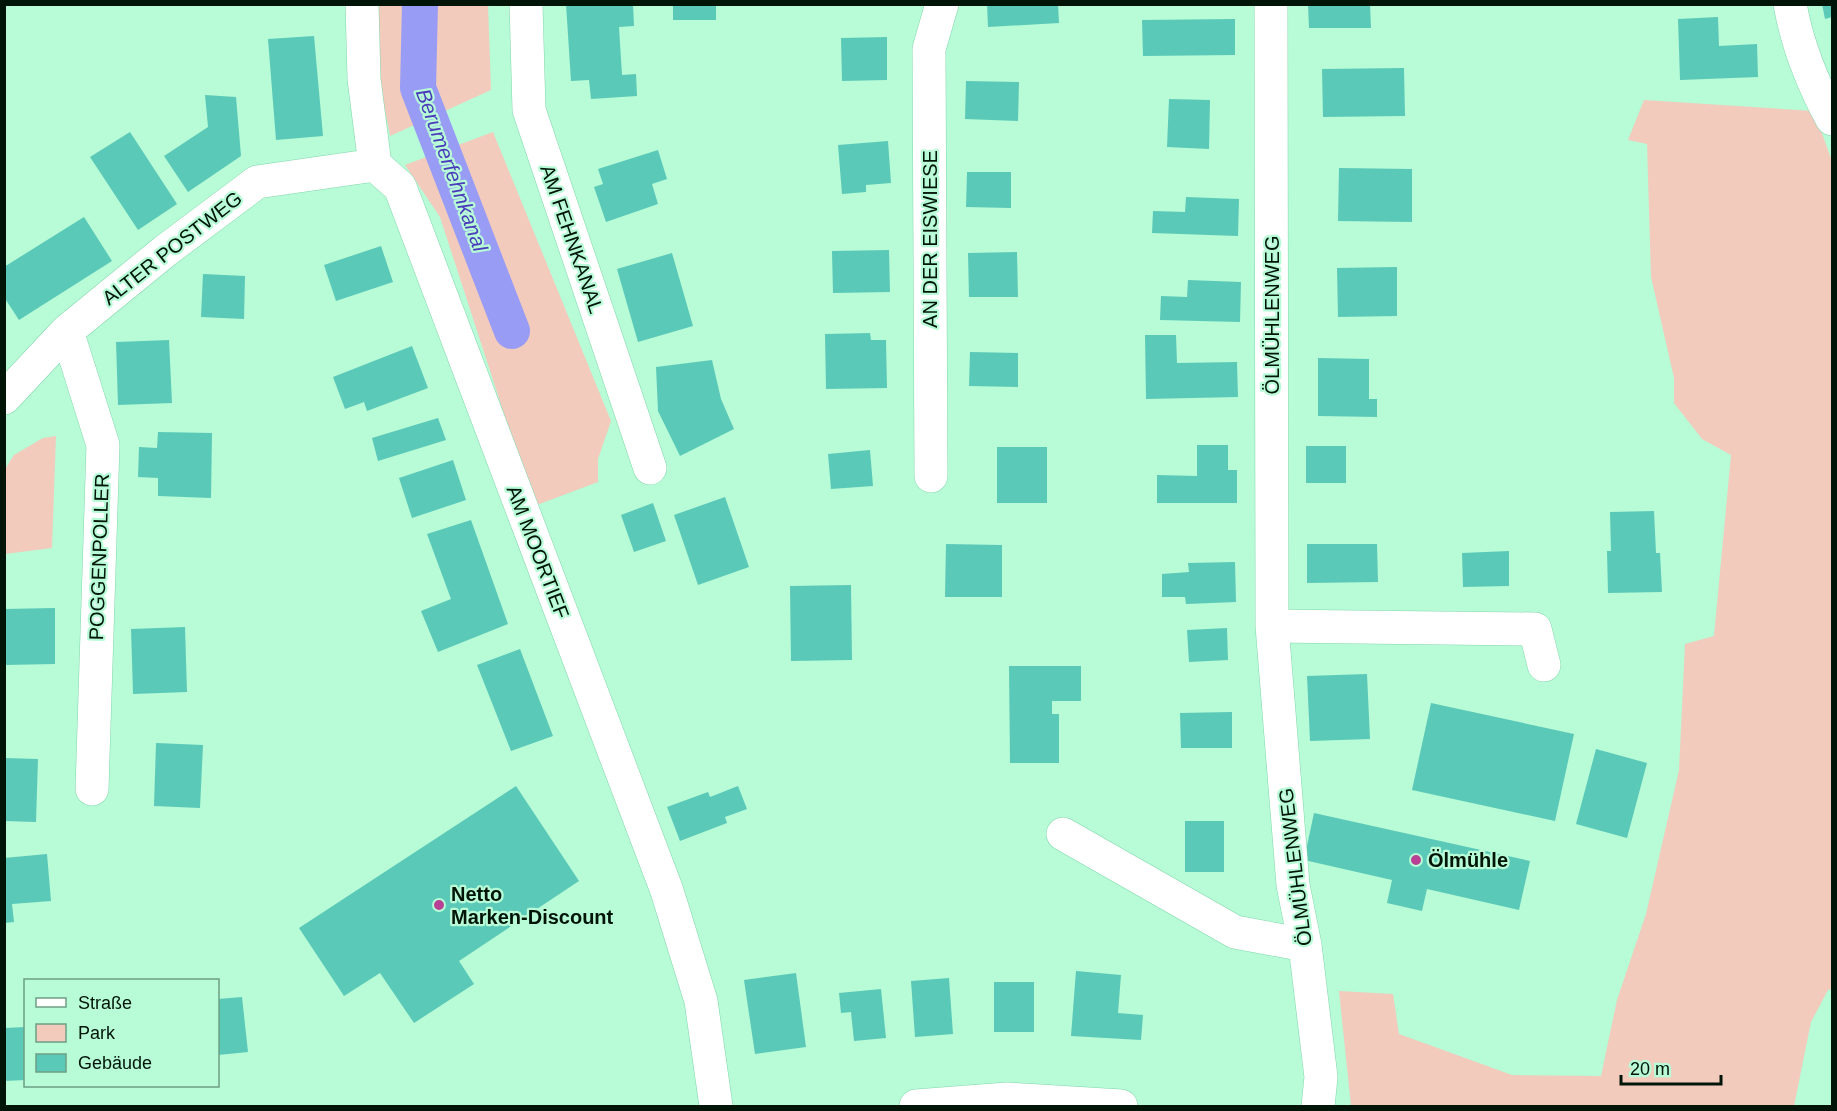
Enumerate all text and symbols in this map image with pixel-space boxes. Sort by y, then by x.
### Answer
water label: Berumerfehnkanal [412,85,493,256]
street label: AN DER EISWIESE [919,150,941,328]
street label: AM FEHNKANAL [536,162,608,316]
street label: ALTER POSTWEG [98,187,246,309]
street label: ÖLMÜHLENWEG [1261,236,1283,394]
street label: POGGENPOLLER [85,473,113,641]
street label: AM MOORTIEF [503,482,573,622]
street label: ÖLMÜHLENWEG [1274,787,1316,947]
place label: Ölmühle [1428,849,1508,871]
marker: Ölmühle [1409,853,1423,867]
place label: Netto Marken-Discount [451,883,614,928]
marker: Netto Marken-Discount [432,898,446,912]
legend [24,979,219,1087]
text: Straße [78,993,132,1013]
text: Park [78,1023,116,1043]
scale bar [1621,1048,1722,1086]
text: Gebäude [78,1053,152,1073]
text: 20 m [1630,1059,1670,1079]

